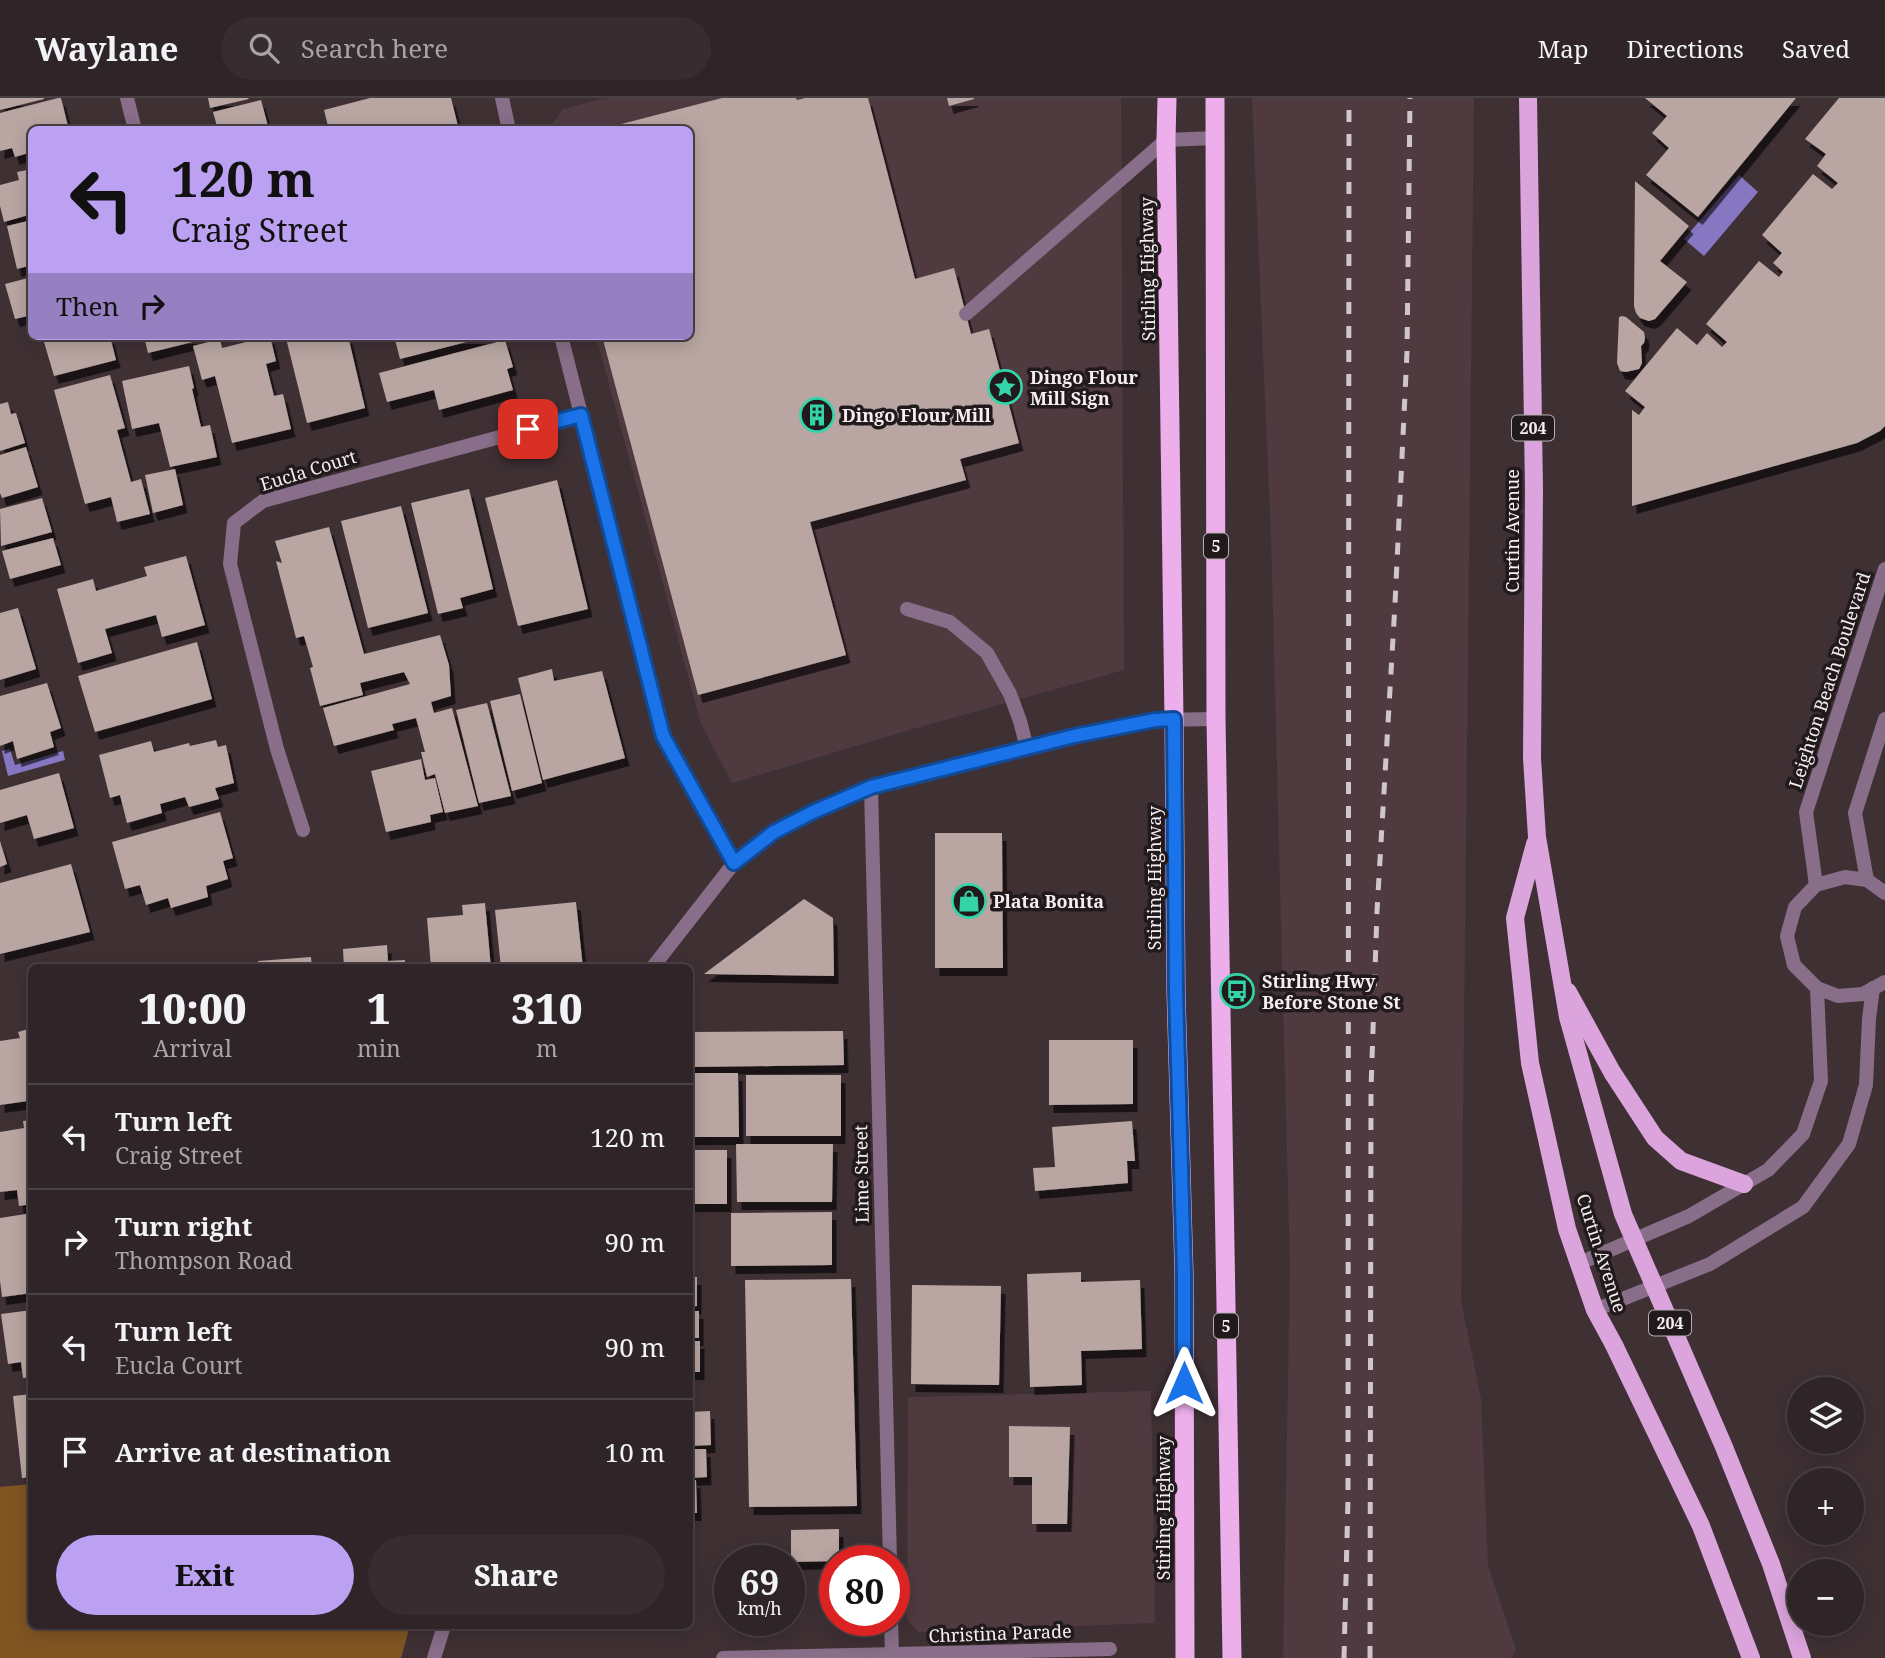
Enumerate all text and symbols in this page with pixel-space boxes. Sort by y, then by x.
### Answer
search box [221,17,711,80]
text: Waylane [35,26,179,71]
icon: search [245,29,283,67]
text: Search here [301,30,448,66]
text: Map [1538,32,1589,65]
text: Directions [1627,32,1744,65]
text: Saved [1782,32,1850,65]
text: 120 m [171,145,315,211]
icon: left [56,154,147,245]
street label: Stirling Highway [1134,196,1160,341]
text: Craig Street [171,208,348,251]
icon: right [133,287,171,325]
text: Then [56,288,119,324]
place label: Dingo Flour Mill Sign [1030,365,1139,410]
place icon: Dingo Flour Mill Sign [986,368,1024,406]
building icon: Dingo Flour Mill [798,396,836,434]
pin [498,399,558,459]
place label: Dingo Flour Mill [842,403,991,427]
icon: arrive [509,410,547,448]
road number: 204 [1512,416,1554,440]
street label: Eucla Court [257,444,359,496]
street label: Curtin Avenue [1500,469,1524,593]
road number: 5 [1204,534,1228,559]
street label: Leighton Beach Boulevard [1783,569,1875,791]
street label: Stirling Highway [1142,805,1166,950]
shop icon: Plata Bonita [950,882,988,920]
place label: Plata Bonita [993,889,1104,913]
place label: Stirling Hwy Before Stone St [1262,969,1401,1014]
bus stop icon: Stirling Hwy Before Stone St [1218,972,1256,1010]
text: 10:00 [138,979,247,1036]
text: 1 [367,979,391,1036]
text: 310 [511,979,583,1036]
text: Arrival [153,1032,232,1064]
text: min [357,1032,401,1064]
text: m [536,1032,558,1064]
text: Turn left [115,1103,232,1139]
icon: left [56,1118,94,1156]
text: 120 m [590,1119,665,1155]
street label: Lime Street [848,1125,874,1223]
text: Craig Street [115,1139,242,1171]
street label: Curtin Avenue [1571,1190,1633,1316]
text: Turn right [115,1208,252,1244]
icon: right [56,1223,94,1261]
text: 90 m [605,1224,665,1260]
text: Thompson Road [115,1244,293,1276]
road number: 204 [1649,1310,1691,1336]
text: Turn left [115,1313,232,1349]
road number: 5 [1214,1314,1238,1338]
icon: left [56,1328,94,1366]
text: 90 m [605,1329,665,1365]
position arrow [1147,1346,1221,1420]
text: Eucla Court [115,1349,242,1381]
map controls [1787,1377,1864,1636]
button: layers [1787,1377,1864,1454]
icon: arrive [56,1433,94,1471]
text: Arrive at destination [115,1434,391,1470]
text: 10 m [605,1434,665,1470]
street label: Stirling Highway [1151,1435,1175,1580]
button: + [1787,1468,1864,1545]
button: Exit [56,1535,354,1615]
button: Share [368,1535,665,1615]
speed limit sign: 80 [819,1545,910,1636]
text: 69 [740,1558,779,1605]
button: − [1787,1559,1864,1636]
text: km/h [737,1596,782,1620]
street label: Christina Parade [928,1619,1072,1647]

